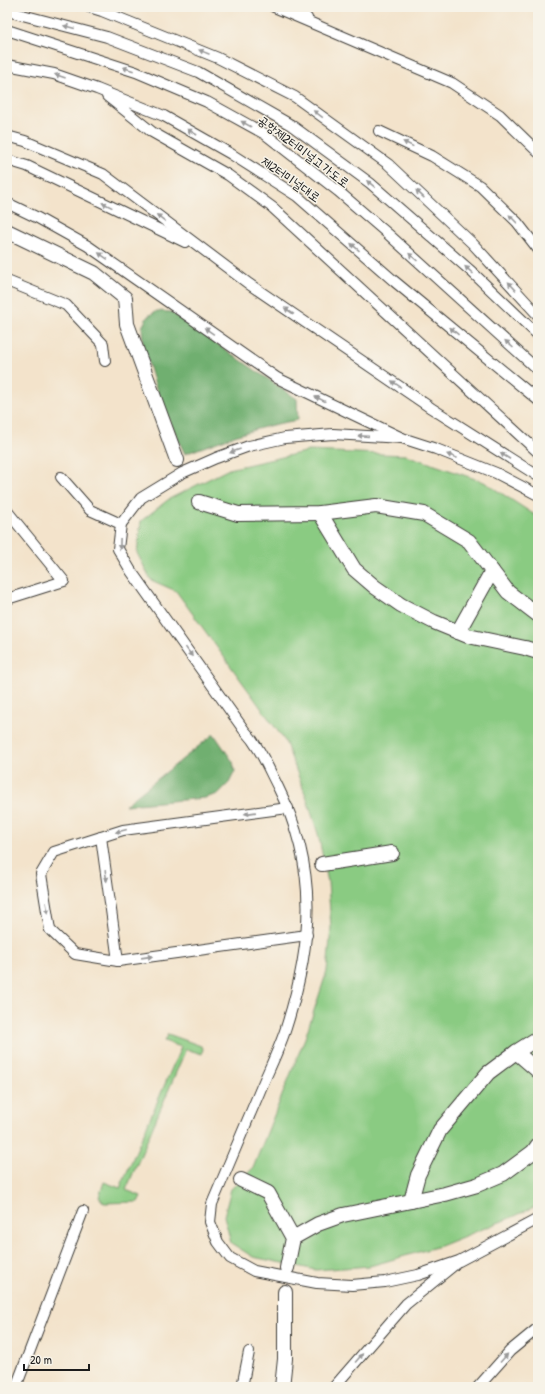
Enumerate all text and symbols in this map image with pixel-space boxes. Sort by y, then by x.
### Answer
one-way arrow [63,24,75,30]
one-way arrow [198,49,210,55]
one-way arrow [121,66,133,72]
one-way arrow [54,73,66,79]
one-way arrow [313,110,324,118]
street label: 공항제2터미널고가도로 [254,111,354,191]
one-way arrow [240,120,252,127]
one-way arrow [186,128,198,135]
one-way arrow [402,141,413,147]
street label: 제2터미널대로 [258,152,324,206]
one-way arrow [366,180,377,189]
one-way arrow [415,189,425,199]
one-way arrow [101,201,113,208]
one-way arrow [156,214,167,222]
one-way arrow [508,214,518,224]
one-way arrow [350,242,360,251]
one-way arrow [98,252,108,260]
one-way arrow [408,252,418,261]
one-way arrow [464,265,475,274]
one-way arrow [507,281,516,292]
one-way arrow [284,307,294,315]
one-way arrow [449,326,460,335]
one-way arrow [204,327,215,335]
one-way arrow [504,339,514,349]
one-way arrow [391,380,402,388]
one-way arrow [314,396,326,402]
one-way arrow [357,432,369,439]
one-way arrow [228,449,240,455]
one-way arrow [445,452,457,458]
one-way arrow [499,452,511,459]
one-way arrow [116,538,123,550]
one-way arrow [185,647,193,657]
one-way arrow [244,810,256,816]
one-way arrow [115,829,127,835]
one-way arrow [103,870,109,882]
one-way arrow [44,902,50,914]
one-way arrow [141,954,153,960]
scale bar [24,1346,89,1372]
text: 20 m [30,1351,52,1368]
one-way arrow [355,1352,364,1363]
one-way arrow [499,1353,508,1363]

